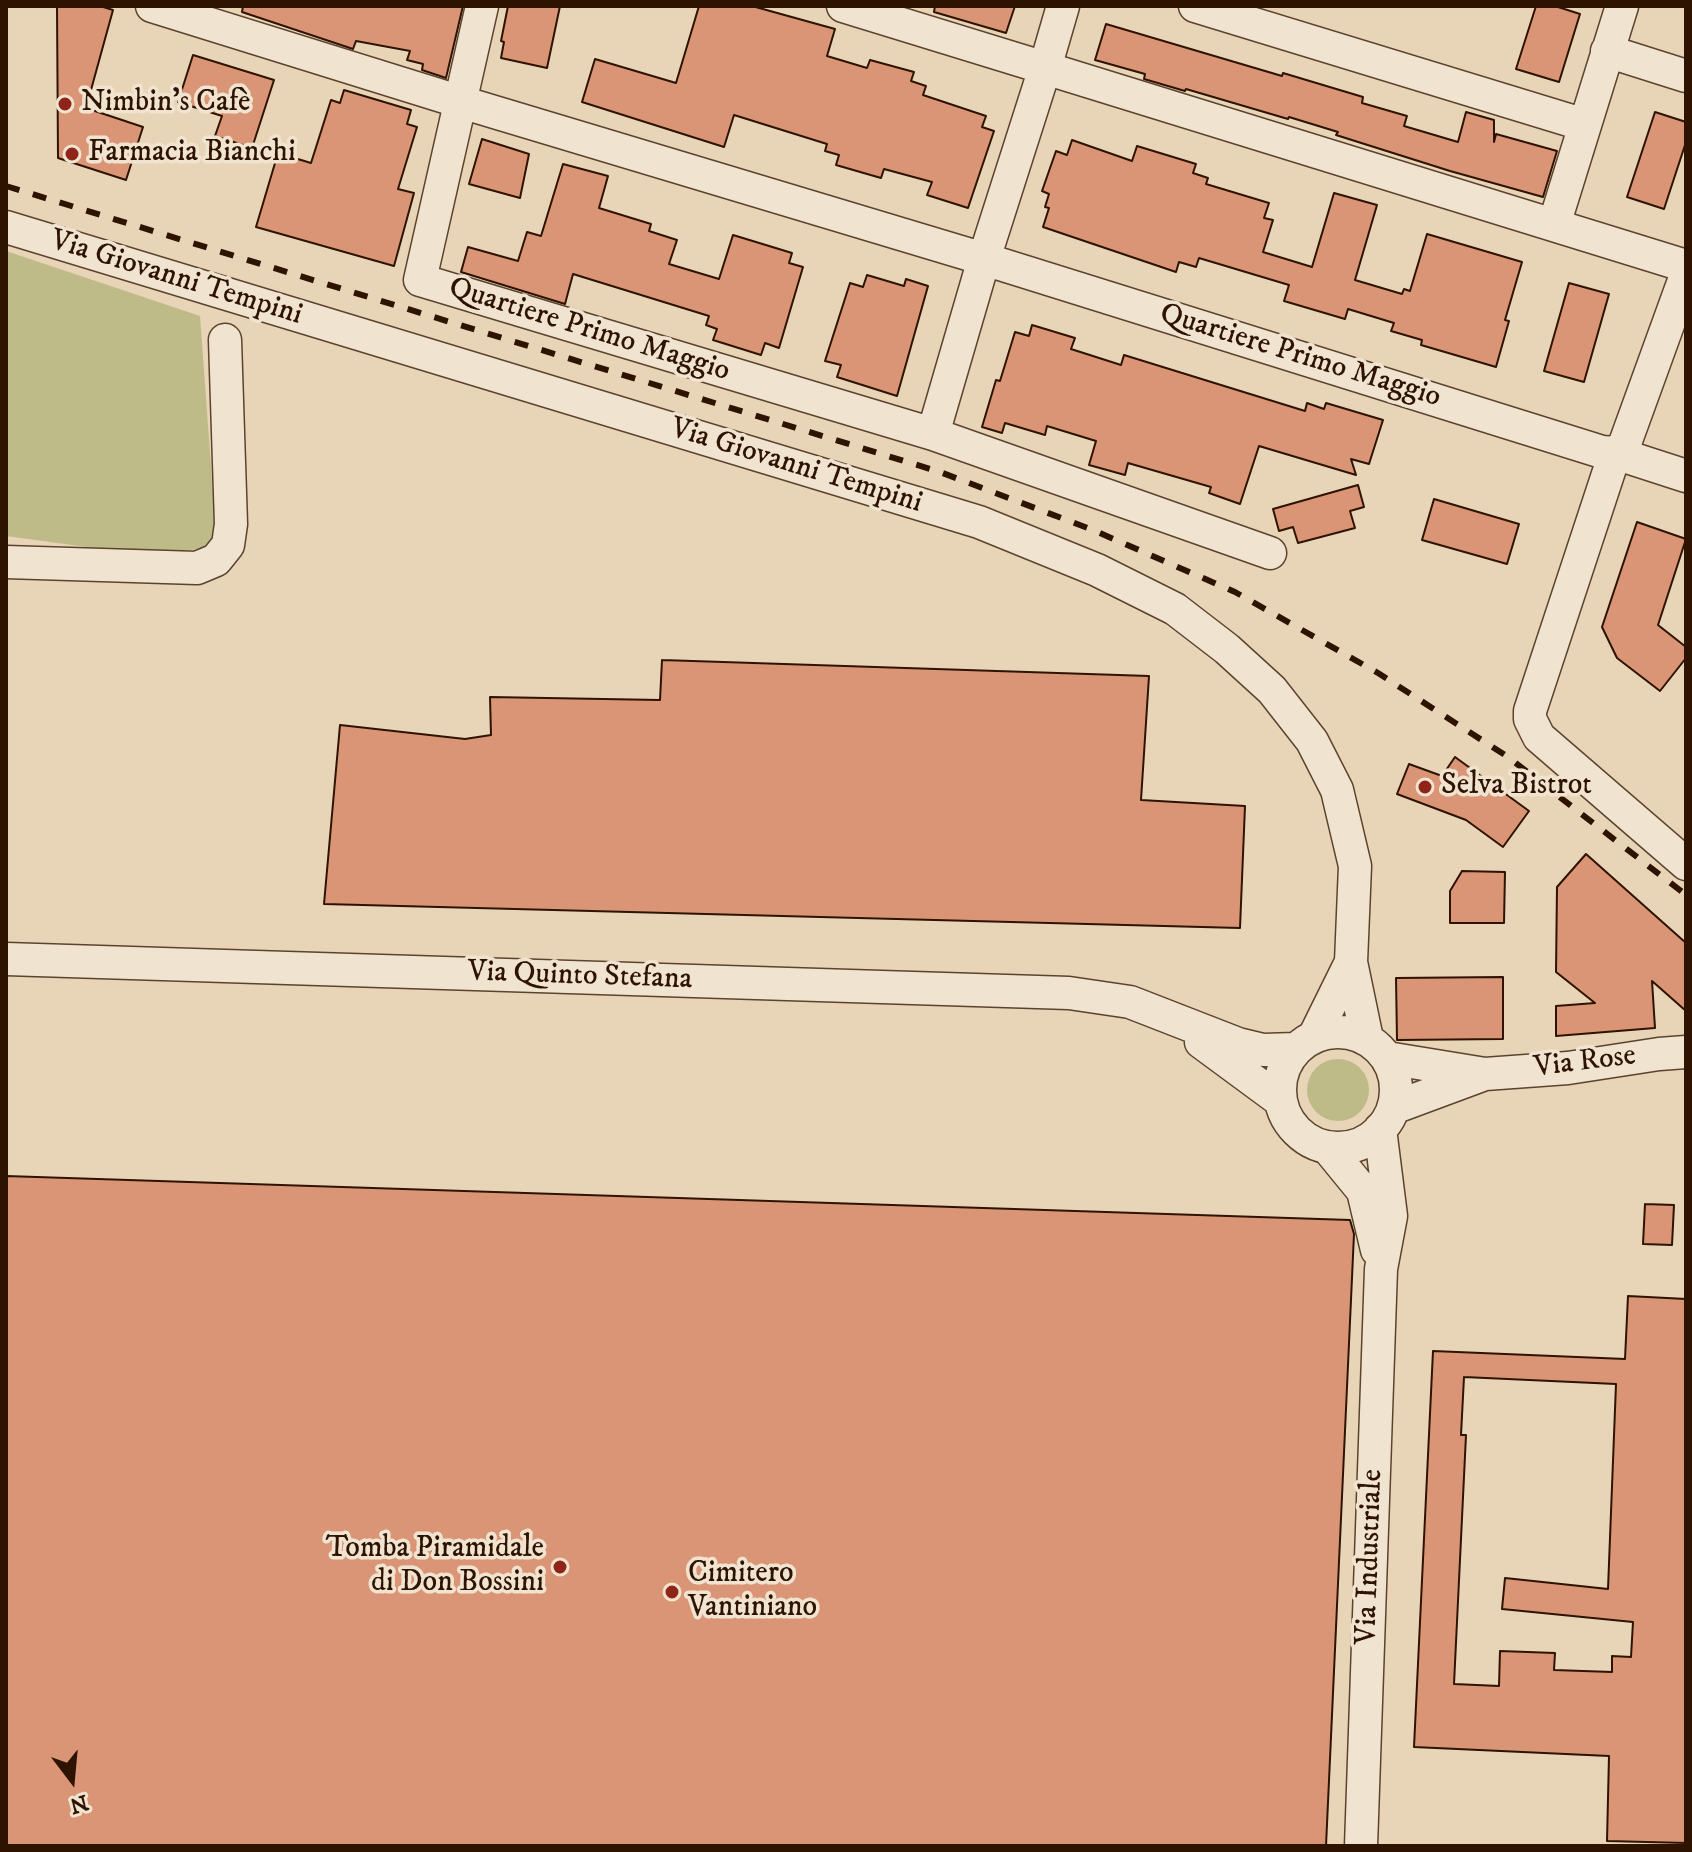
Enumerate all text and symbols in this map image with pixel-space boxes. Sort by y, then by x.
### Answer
place label: Nimbin's Cafè [81,86,251,122]
marker: Nimbin's Cafè [56,95,74,113]
place label: Farmacia Bianchi [88,136,296,172]
marker: Farmacia Bianchi [63,145,81,163]
street label: Via Giovanni Tempini [46,224,306,334]
street label: Quartiere Primo Maggio [444,271,734,391]
street label: Quartiere Primo Maggio [1155,297,1445,417]
street label: Via Giovanni Tempini [666,412,926,522]
place label: Selva Bistrot [1441,769,1592,805]
marker: Selva Bistrot [1416,778,1434,796]
street label: Via Quinto Stefana [467,955,693,999]
street label: Via Rose [1532,1039,1638,1087]
street label: Via Industriale [1350,1469,1392,1645]
place label: Tomba Piramidale di Don Bossini [326,1532,544,1602]
place label: Cimitero Vantiniano [688,1557,817,1628]
marker: Tomba Piramidale di Don Bossini [551,1558,569,1576]
marker: Cimitero Vantiniano [663,1583,681,1601]
north arrow [32,1740,112,1820]
text: N [66,1788,91,1819]

